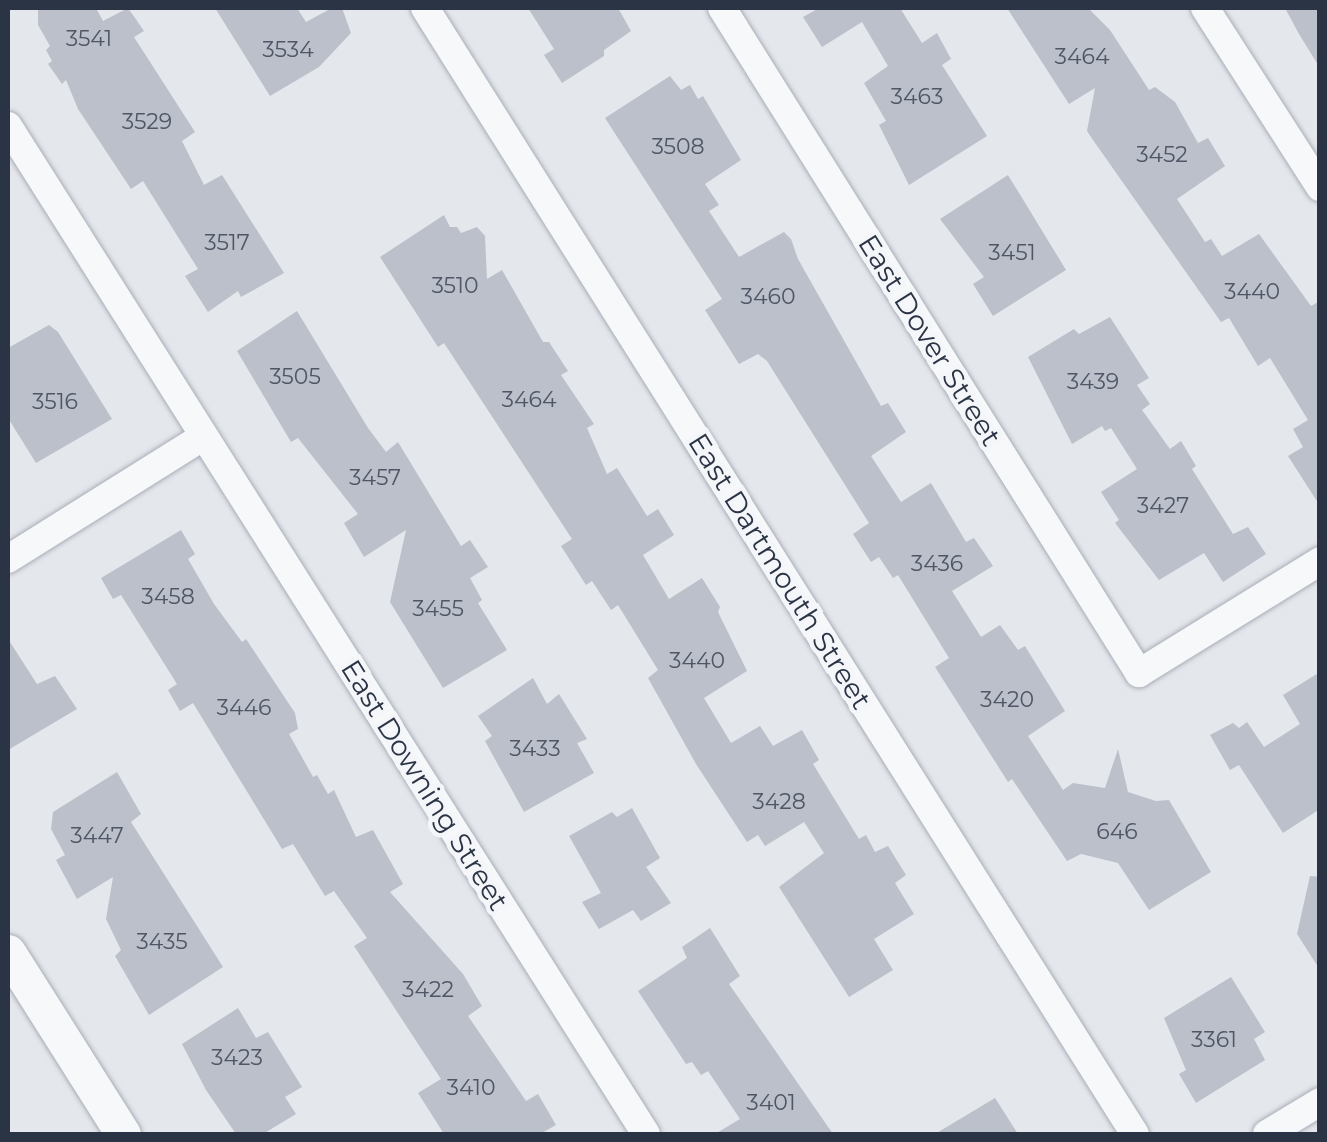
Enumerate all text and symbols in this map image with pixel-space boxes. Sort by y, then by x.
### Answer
house number: 3541 [66,26,112,52]
house number: 3534 [262,37,314,63]
house number: 3464 [1055,44,1109,70]
house number: 3463 [891,84,943,110]
house number: 3529 [122,109,172,135]
house number: 3508 [651,134,705,160]
house number: 3452 [1136,142,1188,168]
street label: East Dover Street [851,228,1009,452]
house number: 3517 [204,230,250,256]
house number: 3451 [988,240,1036,266]
house number: 3510 [431,273,479,299]
house number: 3440 [1224,279,1280,305]
house number: 3460 [741,284,795,310]
house number: 3505 [269,364,321,390]
house number: 3439 [1067,369,1119,395]
house number: 3464 [502,387,556,413]
house number: 3516 [32,389,78,415]
street label: East Dartmouth Street [681,427,879,715]
house number: 3457 [349,465,401,491]
house number: 3427 [1137,493,1189,519]
house number: 3436 [911,551,963,577]
house number: 3458 [141,584,195,610]
house number: 3455 [412,596,464,622]
house number: 3440 [669,648,725,674]
street label: East Downing Street [334,654,516,916]
house number: 3420 [980,687,1034,713]
house number: 3446 [217,695,271,721]
house number: 3433 [509,736,561,762]
house number: 3428 [752,789,806,815]
house number: 646 [1096,819,1138,845]
house number: 3447 [70,823,124,849]
house number: 3435 [136,929,188,955]
house number: 3422 [402,977,454,1003]
house number: 3361 [1191,1027,1237,1053]
house number: 3423 [211,1045,263,1071]
house number: 3410 [447,1075,495,1101]
house number: 3401 [746,1090,796,1116]

